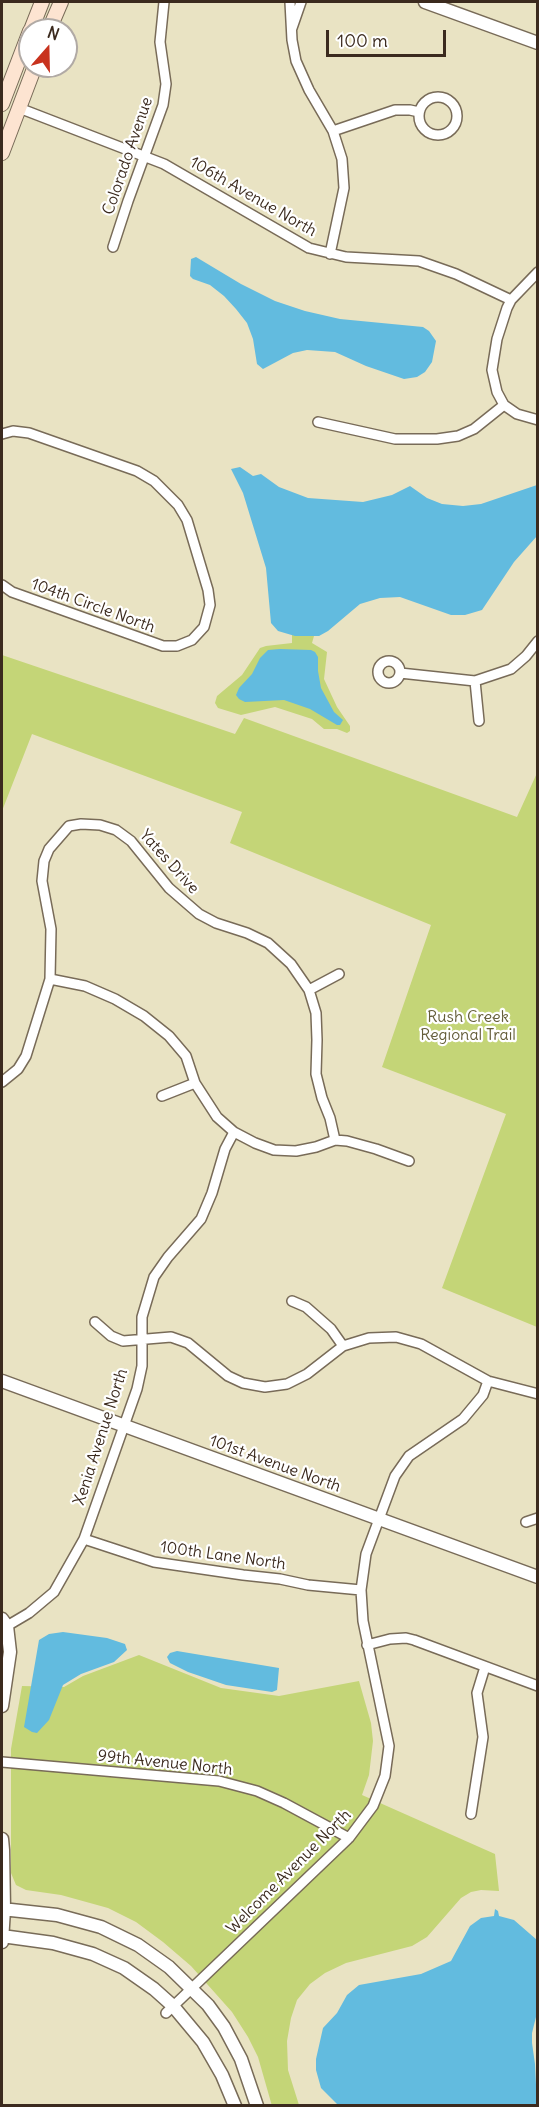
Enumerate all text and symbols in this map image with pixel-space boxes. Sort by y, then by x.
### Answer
north arrow [18,18,78,78]
scale bar [329,18,449,56]
text: N [45,22,62,44]
text: 100 m [337,29,388,52]
street label: Colorado Avenue [99,95,157,217]
street label: 106th Avenue North [186,153,320,241]
street label: 104th Circle North [29,575,157,637]
street label: Yates Drive [135,826,203,898]
park label: Rush Creek Regional Trail [420,1007,516,1045]
street label: Xenia Avenue North [70,1366,132,1508]
street label: 101st Avenue North [207,1431,343,1497]
street label: 100th Lane North [159,1538,287,1574]
street label: 99th Avenue North [97,1746,233,1780]
street label: Welcome Avenue North [223,1806,355,1938]

